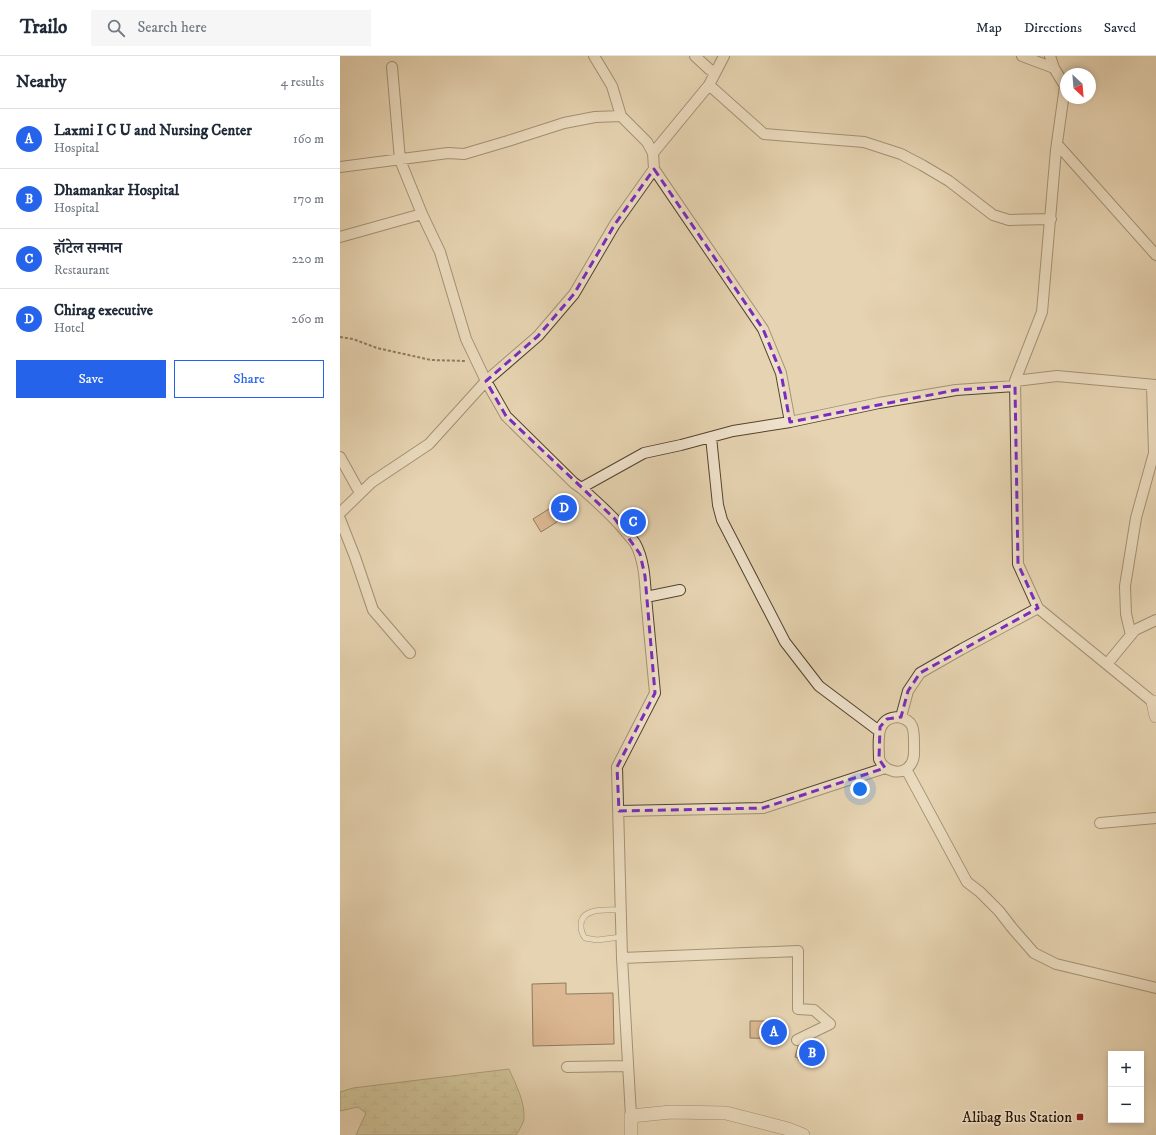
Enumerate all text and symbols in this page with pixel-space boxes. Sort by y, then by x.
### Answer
search box [91,10,371,46]
text: Trailo [20,16,67,39]
icon: search [105,17,127,39]
text: Search here [137,18,207,37]
text: Map [976,19,1002,37]
text: Directions [1024,19,1082,37]
text: Saved [1104,19,1136,37]
north arrow [1060,68,1096,104]
text: Nearby [16,71,66,93]
text: 4 results [281,74,324,90]
text: Laxmi I C U and Nursing Center [54,121,252,140]
text: A [25,131,33,147]
text: 160 m [293,131,324,147]
text: Hospital [54,140,99,156]
text: Dhamankar Hospital [54,181,179,200]
text: B [25,191,33,207]
text: 170 m [293,191,324,207]
text: Hospital [54,200,99,216]
text: हॉटेल सन्मान [54,239,122,258]
text: C [25,251,33,267]
text: 220 m [292,251,324,267]
text: Restaurant [54,262,110,278]
text: Chirag executive [54,301,153,320]
text: D [24,311,34,327]
text: 260 m [291,311,324,327]
text: Hotel [54,320,85,336]
button: Save [16,360,166,398]
button: Share [174,360,324,398]
pin: D [551,493,577,523]
pin: C [620,507,646,537]
your location [850,779,870,799]
pin: A [761,1017,787,1047]
pin: B [799,1038,825,1068]
map controls [1108,1051,1144,1123]
button: + [1108,1051,1144,1087]
button: − [1108,1087,1144,1123]
place label: Alibag Bus Station [962,1108,1072,1127]
marker: Alibag Bus Station [1075,1112,1085,1122]

